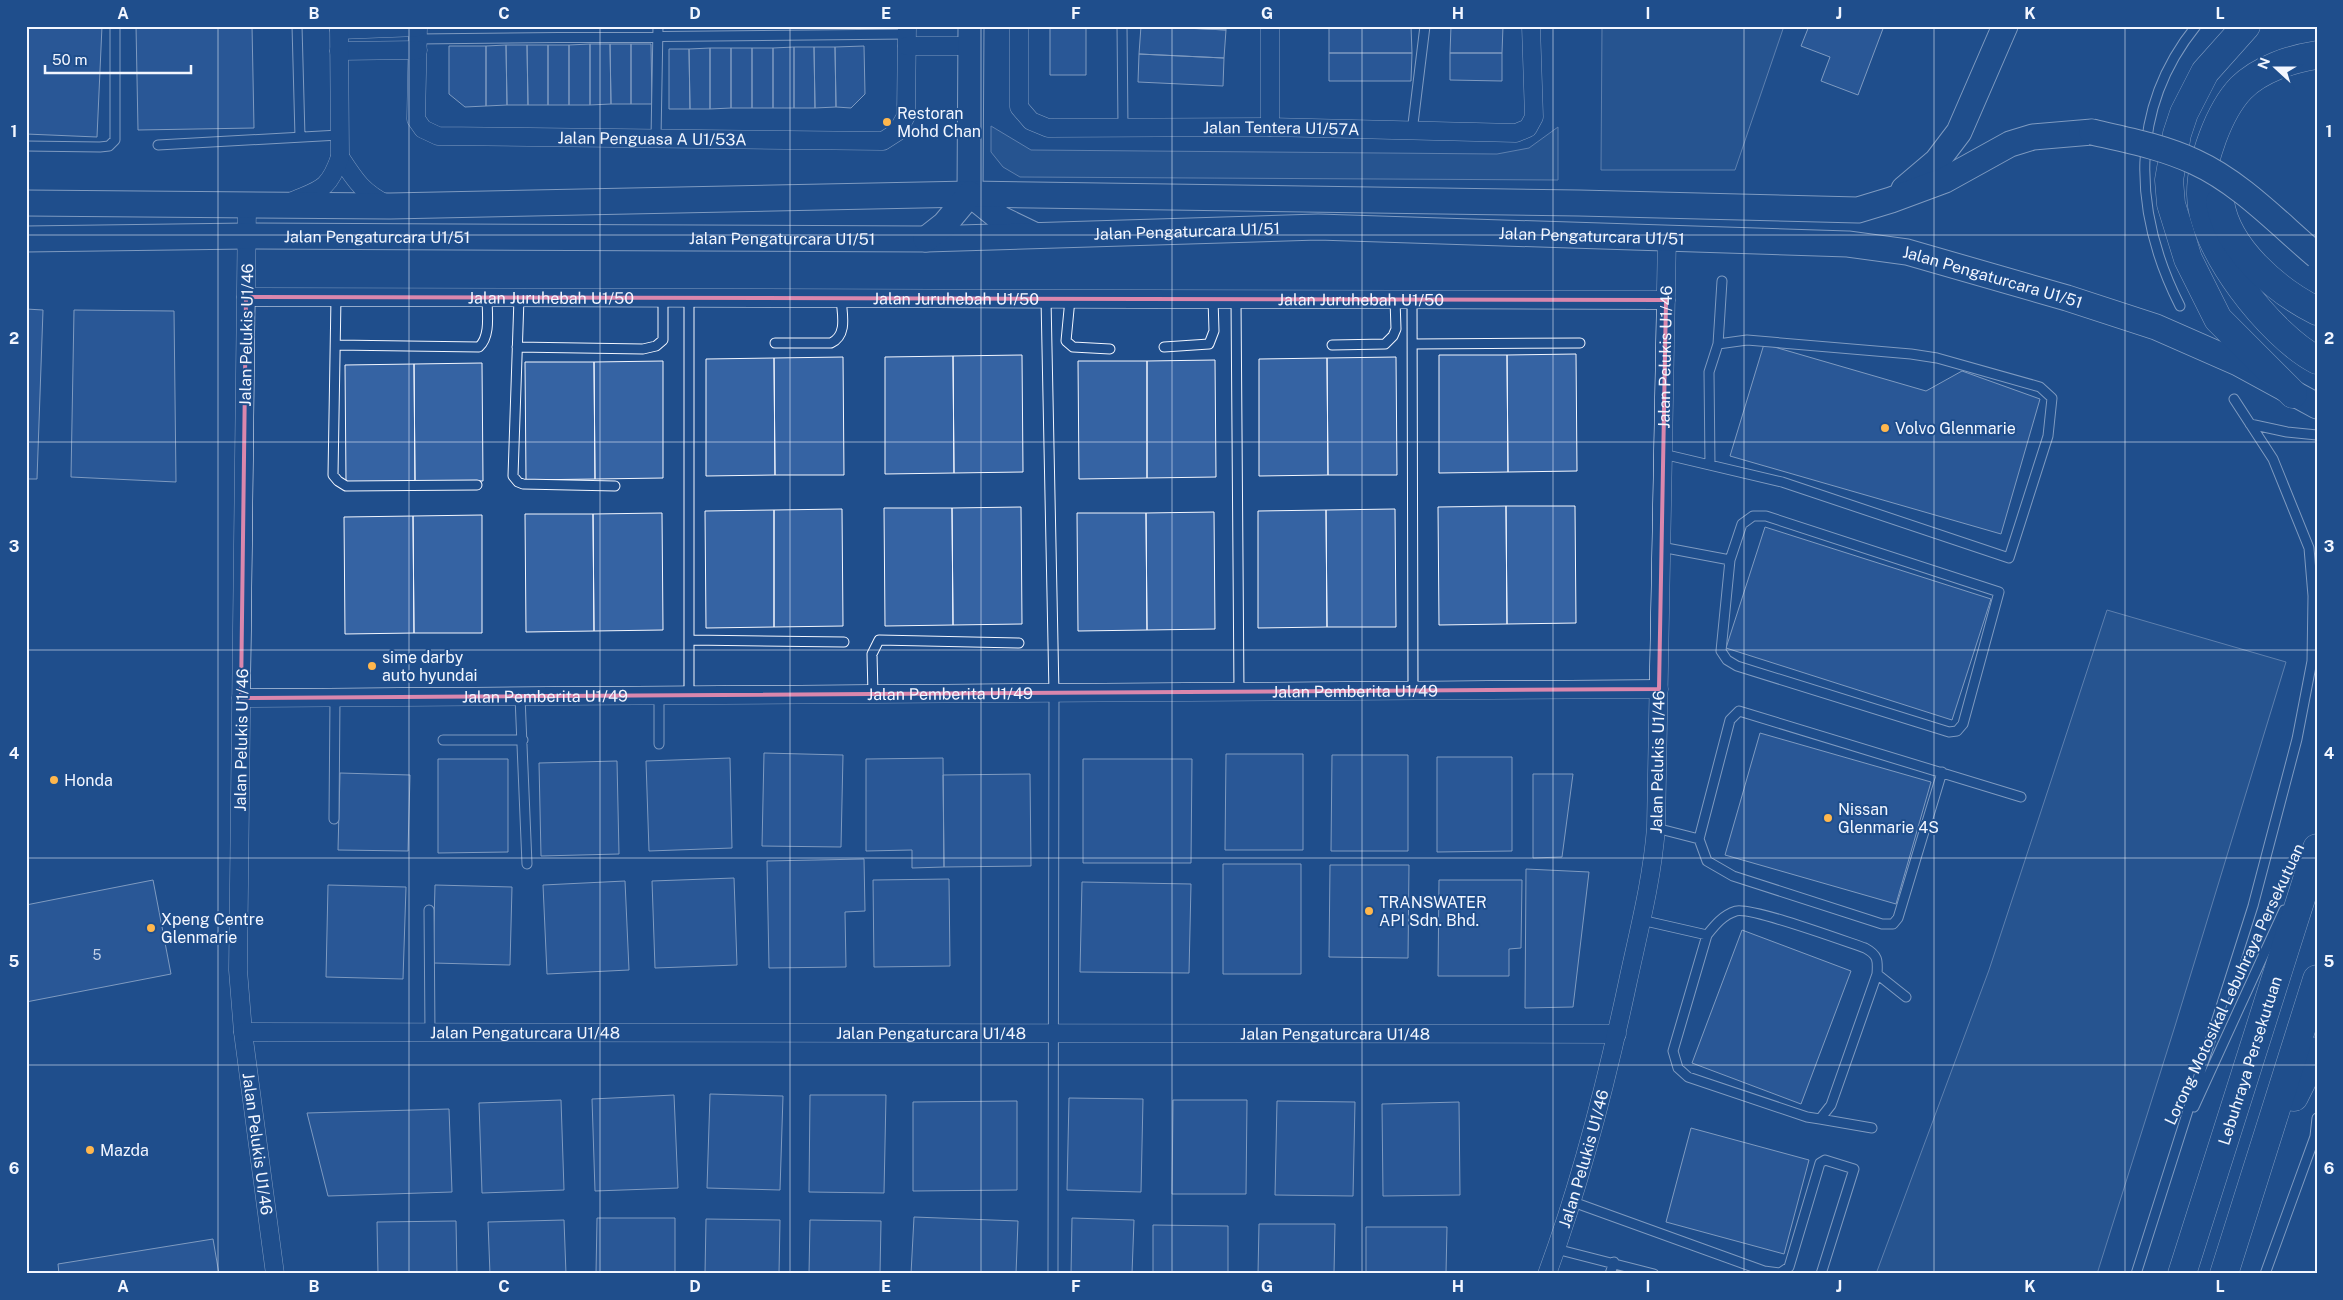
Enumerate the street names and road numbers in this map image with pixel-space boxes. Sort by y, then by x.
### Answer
street label: Jalan Tentera U1/57A [1203,118,1360,139]
street label: Jalan Penguasa A U1/53A [557,128,747,149]
street label: Jalan Pengaturcara U1/51 [1093,219,1280,244]
street label: Jalan Pengaturcara U1/51 [1498,224,1685,249]
street label: Jalan Pengaturcara U1/51 [284,227,470,247]
street label: Jalan Pengaturcara U1/51 [689,229,875,249]
street label: Jalan Pengaturcara U1/51 [1901,243,2085,312]
street label: Jalan Pelukis U1/46 [236,263,257,407]
street label: Jalan Pelukis U1/46 [1654,285,1676,429]
street label: Jalan Juruhebah U1/50 [468,288,634,308]
street label: Jalan Juruhebah U1/50 [873,289,1039,309]
street label: Jalan Juruhebah U1/50 [1278,290,1444,310]
street label: Jalan Pelukis U1/46 [231,668,252,812]
street label: Jalan Pemberita U1/49 [1272,681,1438,701]
street label: Jalan Pemberita U1/49 [867,684,1033,704]
street label: Jalan Pemberita U1/49 [462,687,628,707]
street label: Jalan Pelukis U1/46 [1647,690,1669,834]
street label: Lorong Motosikal Lebuhraya Persekutuan [2160,840,2308,1128]
street label: Lebuhraya Persekutuan [2214,974,2286,1148]
street label: Jalan Pengaturcara U1/48 [430,1023,620,1043]
street label: Jalan Pengaturcara U1/48 [836,1024,1026,1043]
street label: Jalan Pengaturcara U1/48 [1240,1024,1430,1044]
street label: Jalan Pelukis U1/46 [238,1072,276,1216]
street label: Jalan Pelukis U1/46 [1555,1088,1613,1231]

